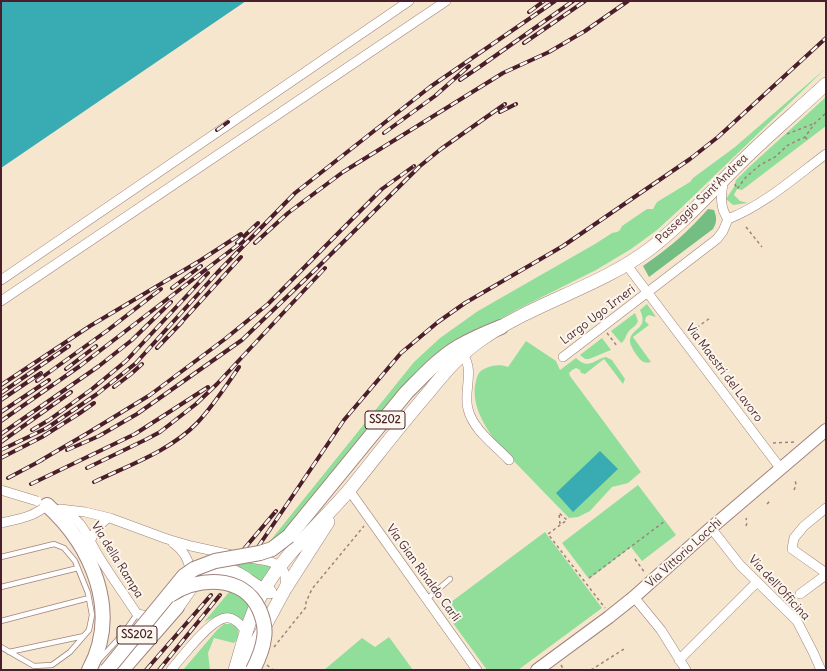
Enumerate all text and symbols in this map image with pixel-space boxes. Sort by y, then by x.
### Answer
street label: Passeggio Sant'Andrea [653,151,751,247]
street label: Largo Ugo Irneri [558,282,638,348]
street label: Via Maestri del Lavoro [682,321,766,425]
road number: SS202 [365,411,405,429]
street label: Via Vittorio Locchi [643,515,725,591]
street label: Via della Rampa [88,519,146,601]
street label: Via Gian Rinaldo Carli [383,522,463,624]
street label: Via dell'Officina [745,553,813,623]
road number: SS202 [117,626,157,644]

